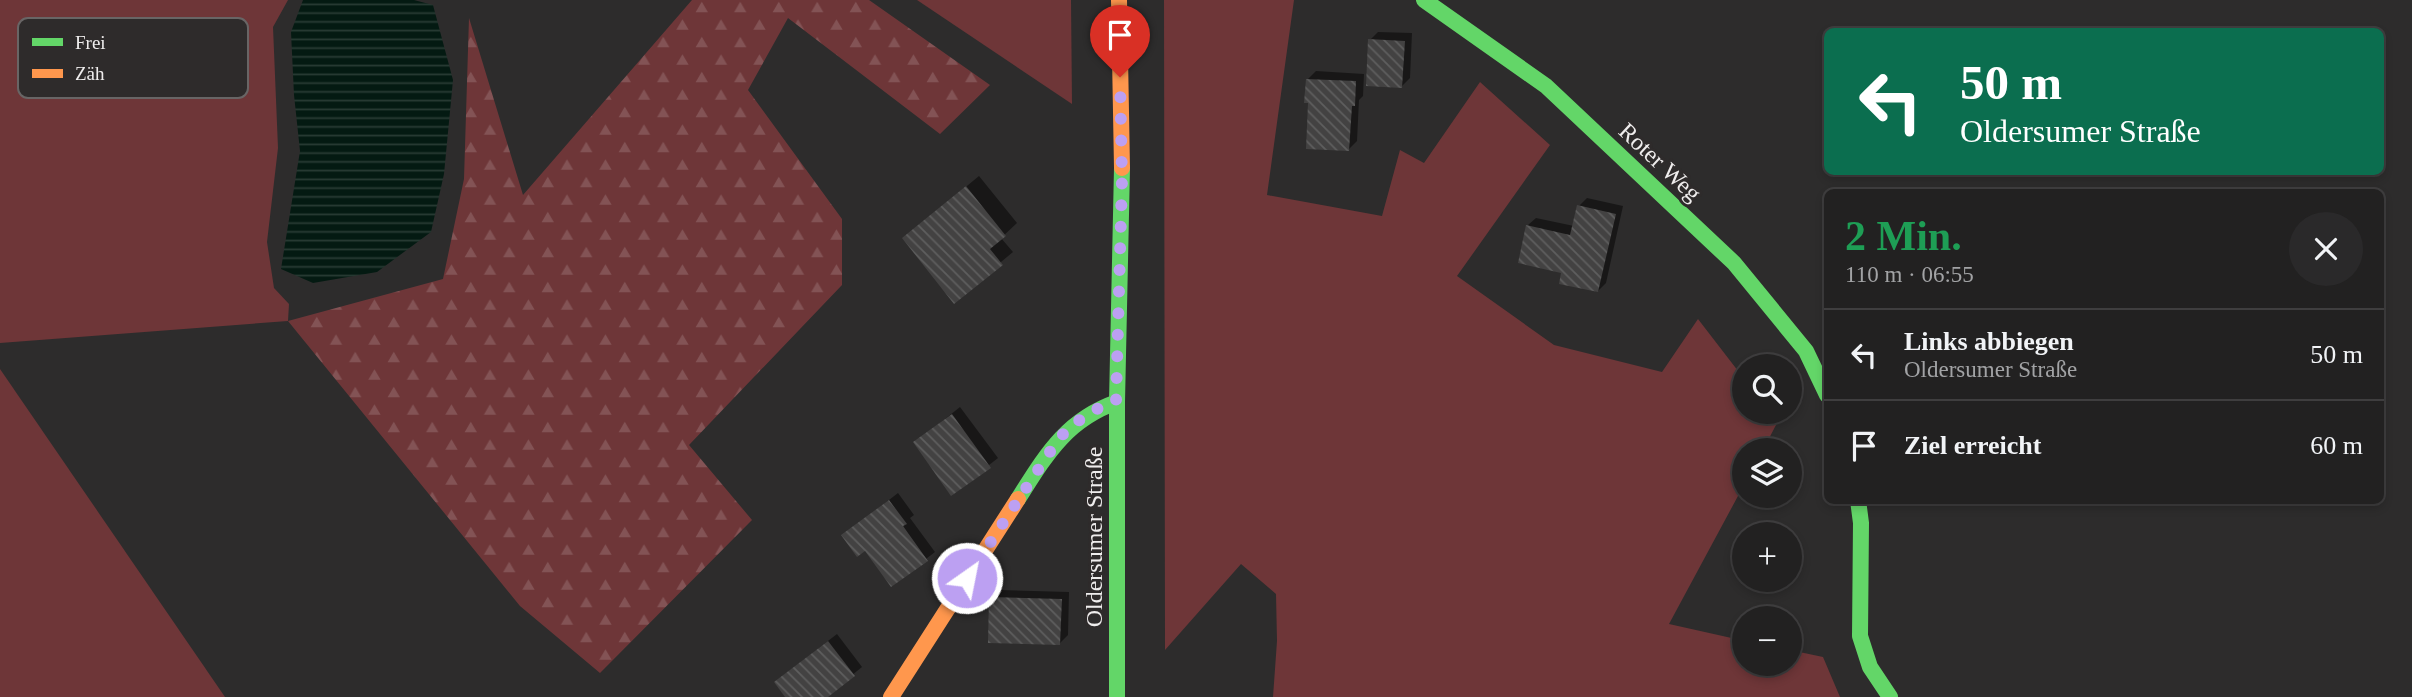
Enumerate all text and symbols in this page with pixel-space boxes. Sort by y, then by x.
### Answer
pin [1090,5,1150,77]
icon: arrive [1101,16,1139,54]
legend [18,18,248,98]
text: Frei [75,32,106,53]
text: 50 m [1960,55,2062,110]
icon: left [1845,56,1936,147]
text: Zäh [75,63,105,84]
text: Oldersumer Straße [1960,113,2201,149]
street label: Roter Weg [1614,118,1706,206]
button: close [2289,212,2363,286]
text: 2 Min. [1845,213,1962,259]
text: 110 m · 06:55 [1845,262,1974,287]
text: Links abbiegen [1904,327,2074,356]
icon: left [1845,336,1883,374]
text: 50 m [2310,340,2363,369]
map controls [1732,354,1802,676]
button: search [1732,354,1802,424]
text: Oldersumer Straße [1904,357,2077,382]
icon: arrive [1845,427,1883,465]
text: Ziel erreicht [1904,431,2041,460]
text: 60 m [2310,431,2363,460]
button: layers [1732,438,1802,508]
street label: Oldersumer Straße [1081,447,1107,627]
button: + [1732,522,1802,592]
position arrow [930,541,1004,615]
button: − [1732,606,1802,676]

